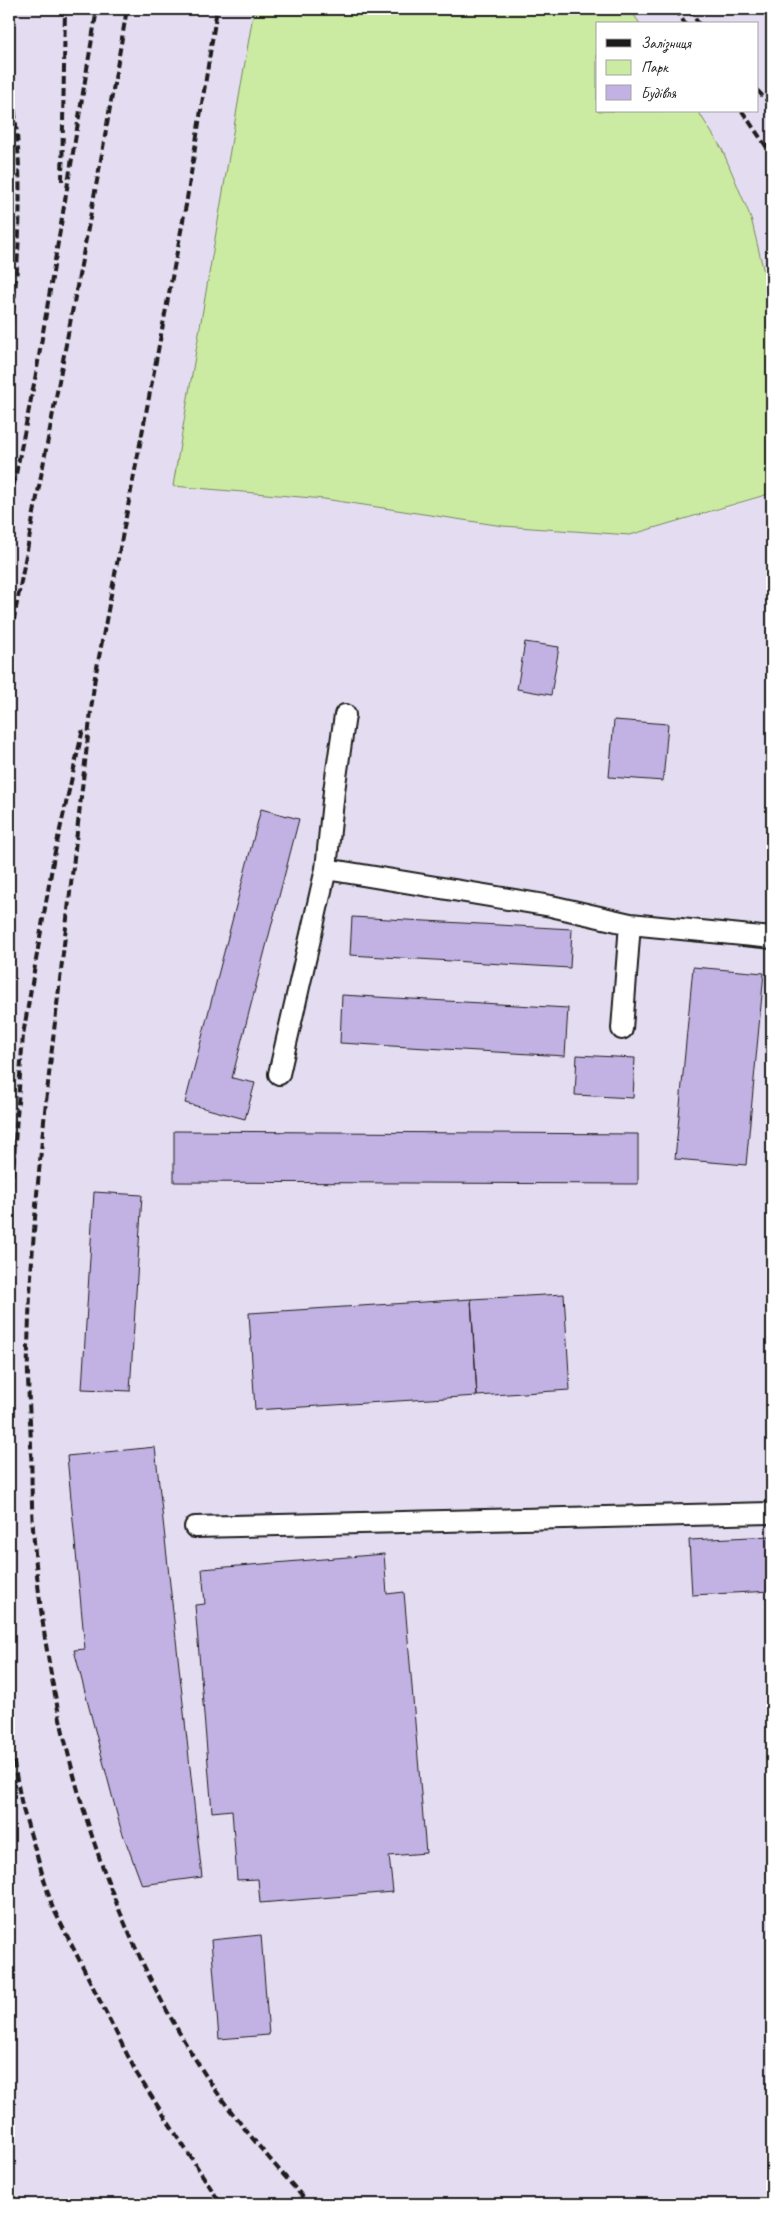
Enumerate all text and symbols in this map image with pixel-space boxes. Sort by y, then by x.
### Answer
legend [596,22,758,112]
text: Залізниця [641,34,692,53]
text: Парк [641,58,669,77]
text: Будівля [641,84,676,103]

